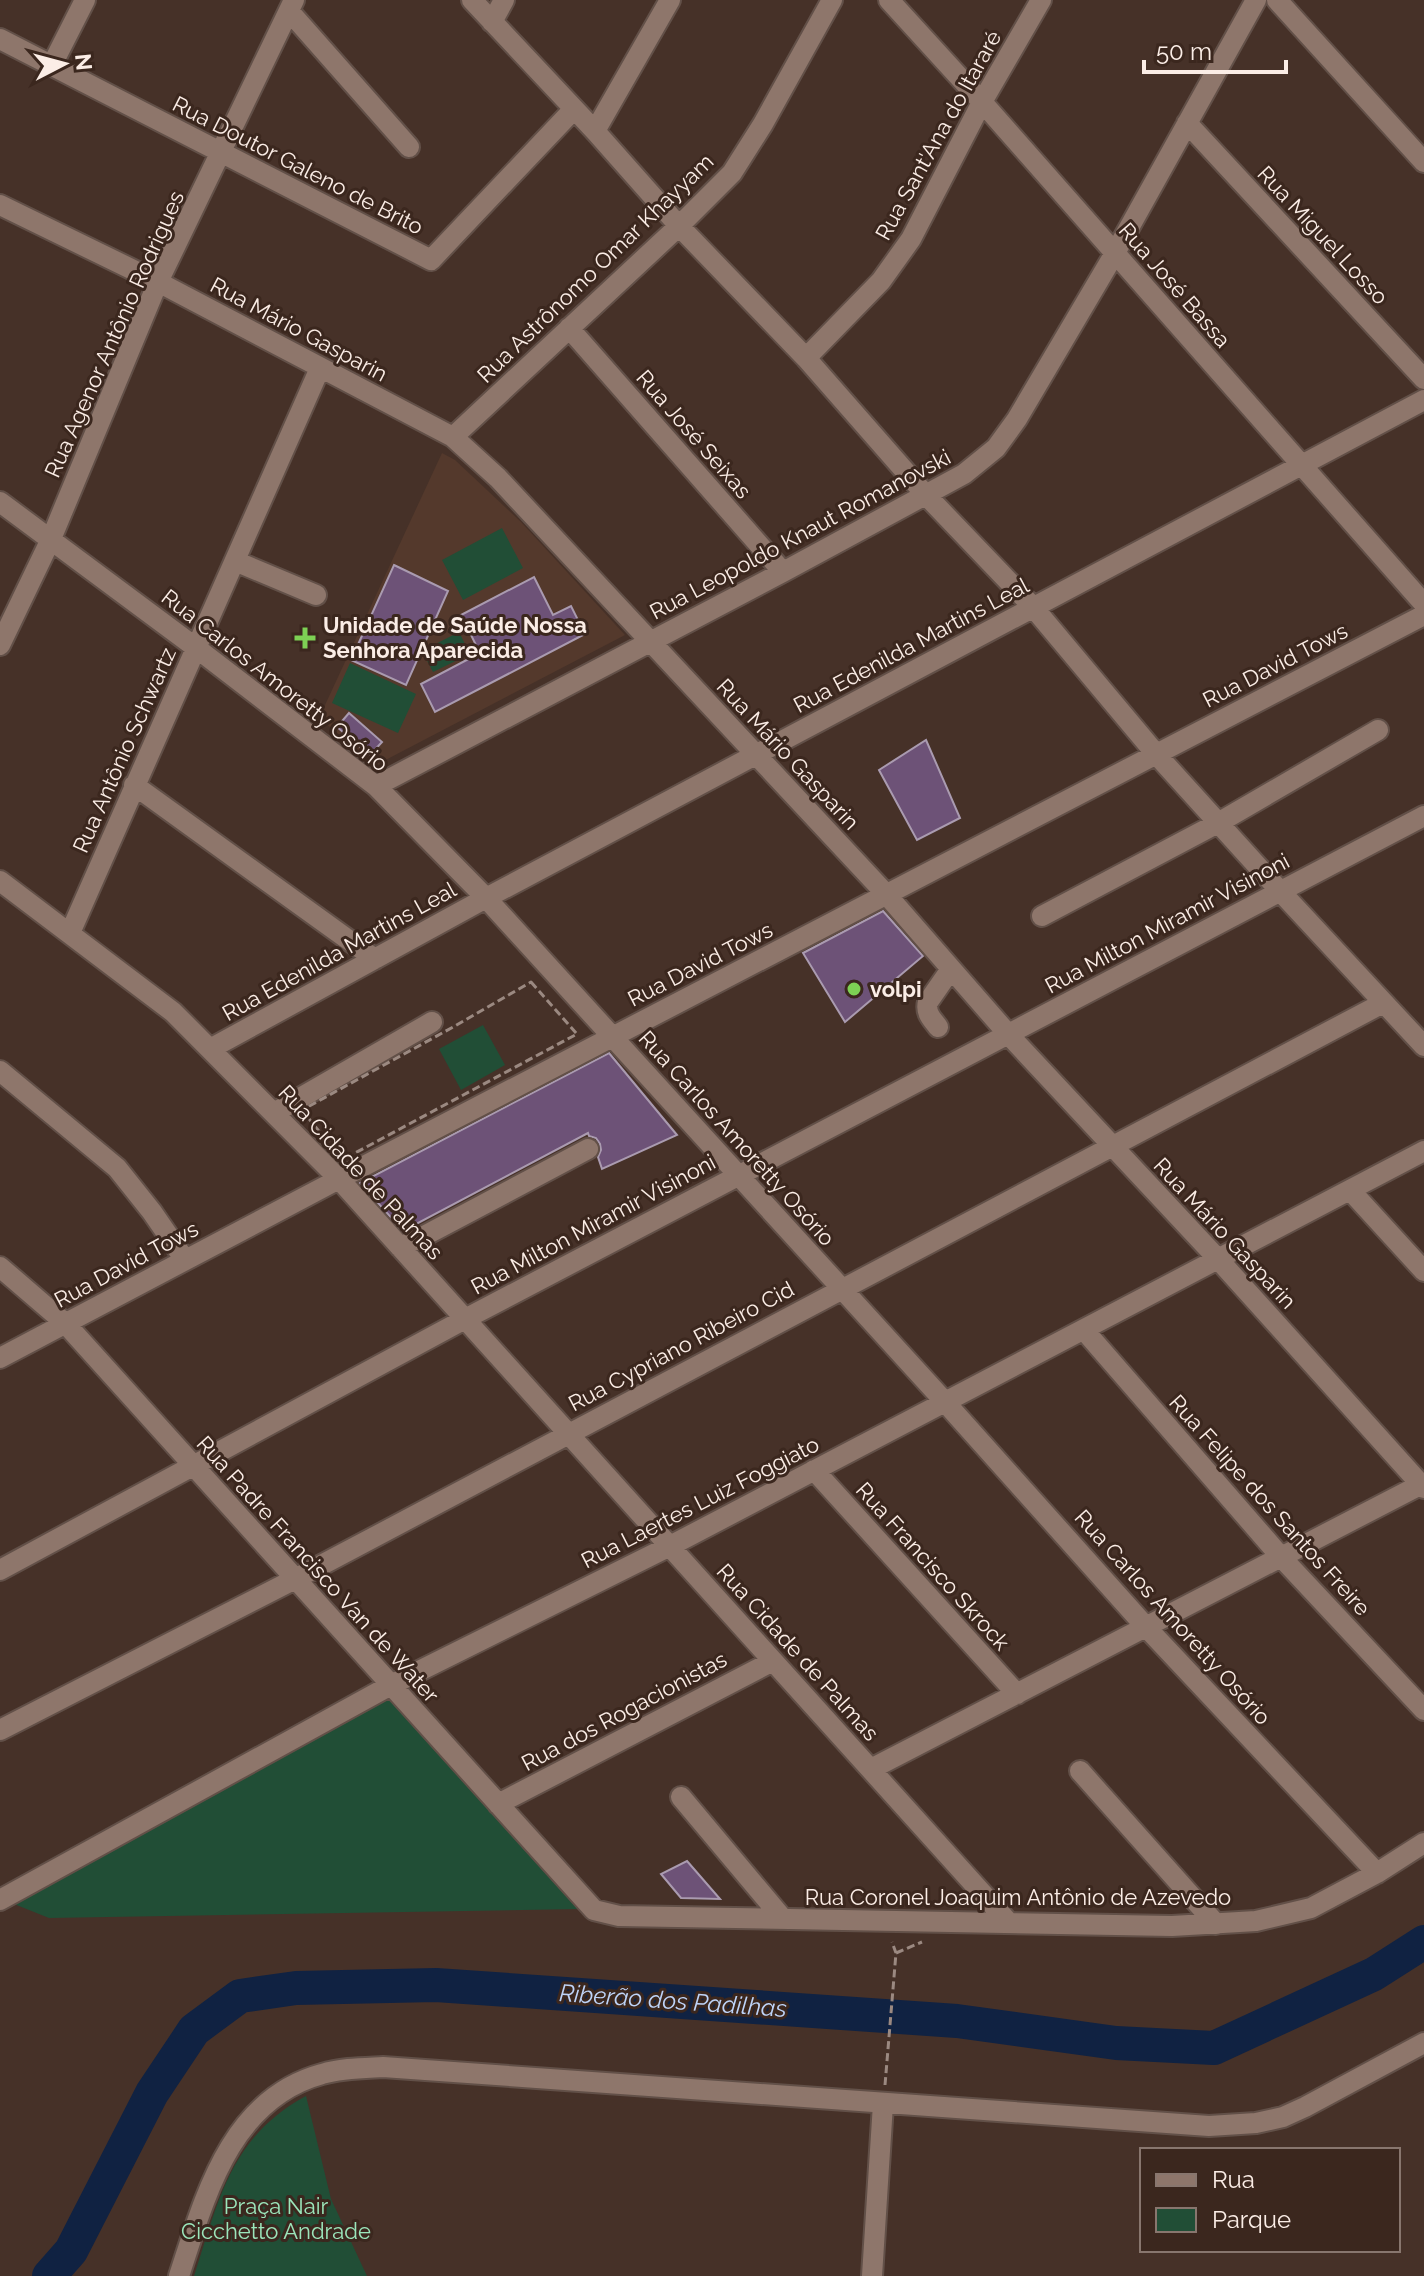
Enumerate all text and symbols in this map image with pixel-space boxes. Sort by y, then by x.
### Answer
north arrow [24,24,104,104]
scale bar [1144,24,1286,74]
street label: Rua Sant'Ana do Itararé [870,26,1007,244]
text: 50 m [1156,37,1212,66]
text: N [70,52,98,72]
street label: Rua Doutor Galeno de Brito [168,90,428,240]
street label: Rua Astrônomo Omar Khayyam [472,148,718,388]
street label: Rua Miguel Losso [1252,161,1394,309]
street label: Rua Agenor Antônio Rodrigues [39,187,189,481]
street label: Rua José Bassa [1114,217,1236,353]
street label: Rua Mário Gasparin [206,271,392,387]
street label: Rua José Seixas [631,364,757,504]
street label: Rua Leopoldo Knaut Romanovski [645,443,955,625]
street label: Rua Edenilda Martins Leal [789,572,1033,718]
street label: Rua Carlos Amoretty Osório [157,584,393,776]
place label: Unidade de Saúde Nossa Senhora Aparecida [323,612,587,663]
street label: Rua David Tows [1198,617,1352,713]
marker: Unidade de Saúde Nossa Senhora Aparecida [294,627,316,649]
street label: Rua Antônio Schwartz [67,643,181,857]
street label: Rua Mário Gasparin [711,673,865,835]
street label: Rua Milton Miramir Visinoni [1040,847,1294,999]
street label: Rua Edenilda Martins Leal [218,876,460,1026]
street label: Rua David Tows [623,916,777,1012]
place label: volpi [870,976,922,1002]
marker: volpi [845,980,863,998]
street label: Rua Carlos Amoretty Osório [634,1025,840,1251]
street label: Rua Cidade de Palmas [273,1079,449,1265]
street label: Rua Milton Miramir Visinoni [466,1148,720,1300]
street label: Rua Mário Gasparin [1148,1152,1302,1314]
street label: Rua David Tows [50,1215,202,1313]
street label: Rua Cypriano Ribeiro Cid [564,1275,798,1417]
street label: Rua Felipe dos Santos Freire [1164,1389,1376,1621]
street label: Rua Padre Francisco Van de Water [191,1431,445,1708]
street label: Rua Laertes Luiz Foggiato [577,1431,823,1573]
street label: Rua Francisco Skrock [851,1477,1015,1656]
street label: Rua Carlos Amoretty Osório [1070,1504,1276,1730]
street label: Rua Cidade de Palmas [712,1558,884,1746]
street label: Rua dos Rogacionistas [517,1646,731,1776]
street label: Rua Coronel Joaquim Antônio de Azevedo [805,1884,1231,1910]
water label: Riberão dos Padilhas [558,1978,788,2023]
legend [1140,2148,1400,2252]
text: Rua [1212,2165,1255,2194]
park label: Praça Nair Cicchetto Andrade [181,2193,371,2244]
text: Parque [1212,2205,1291,2234]

